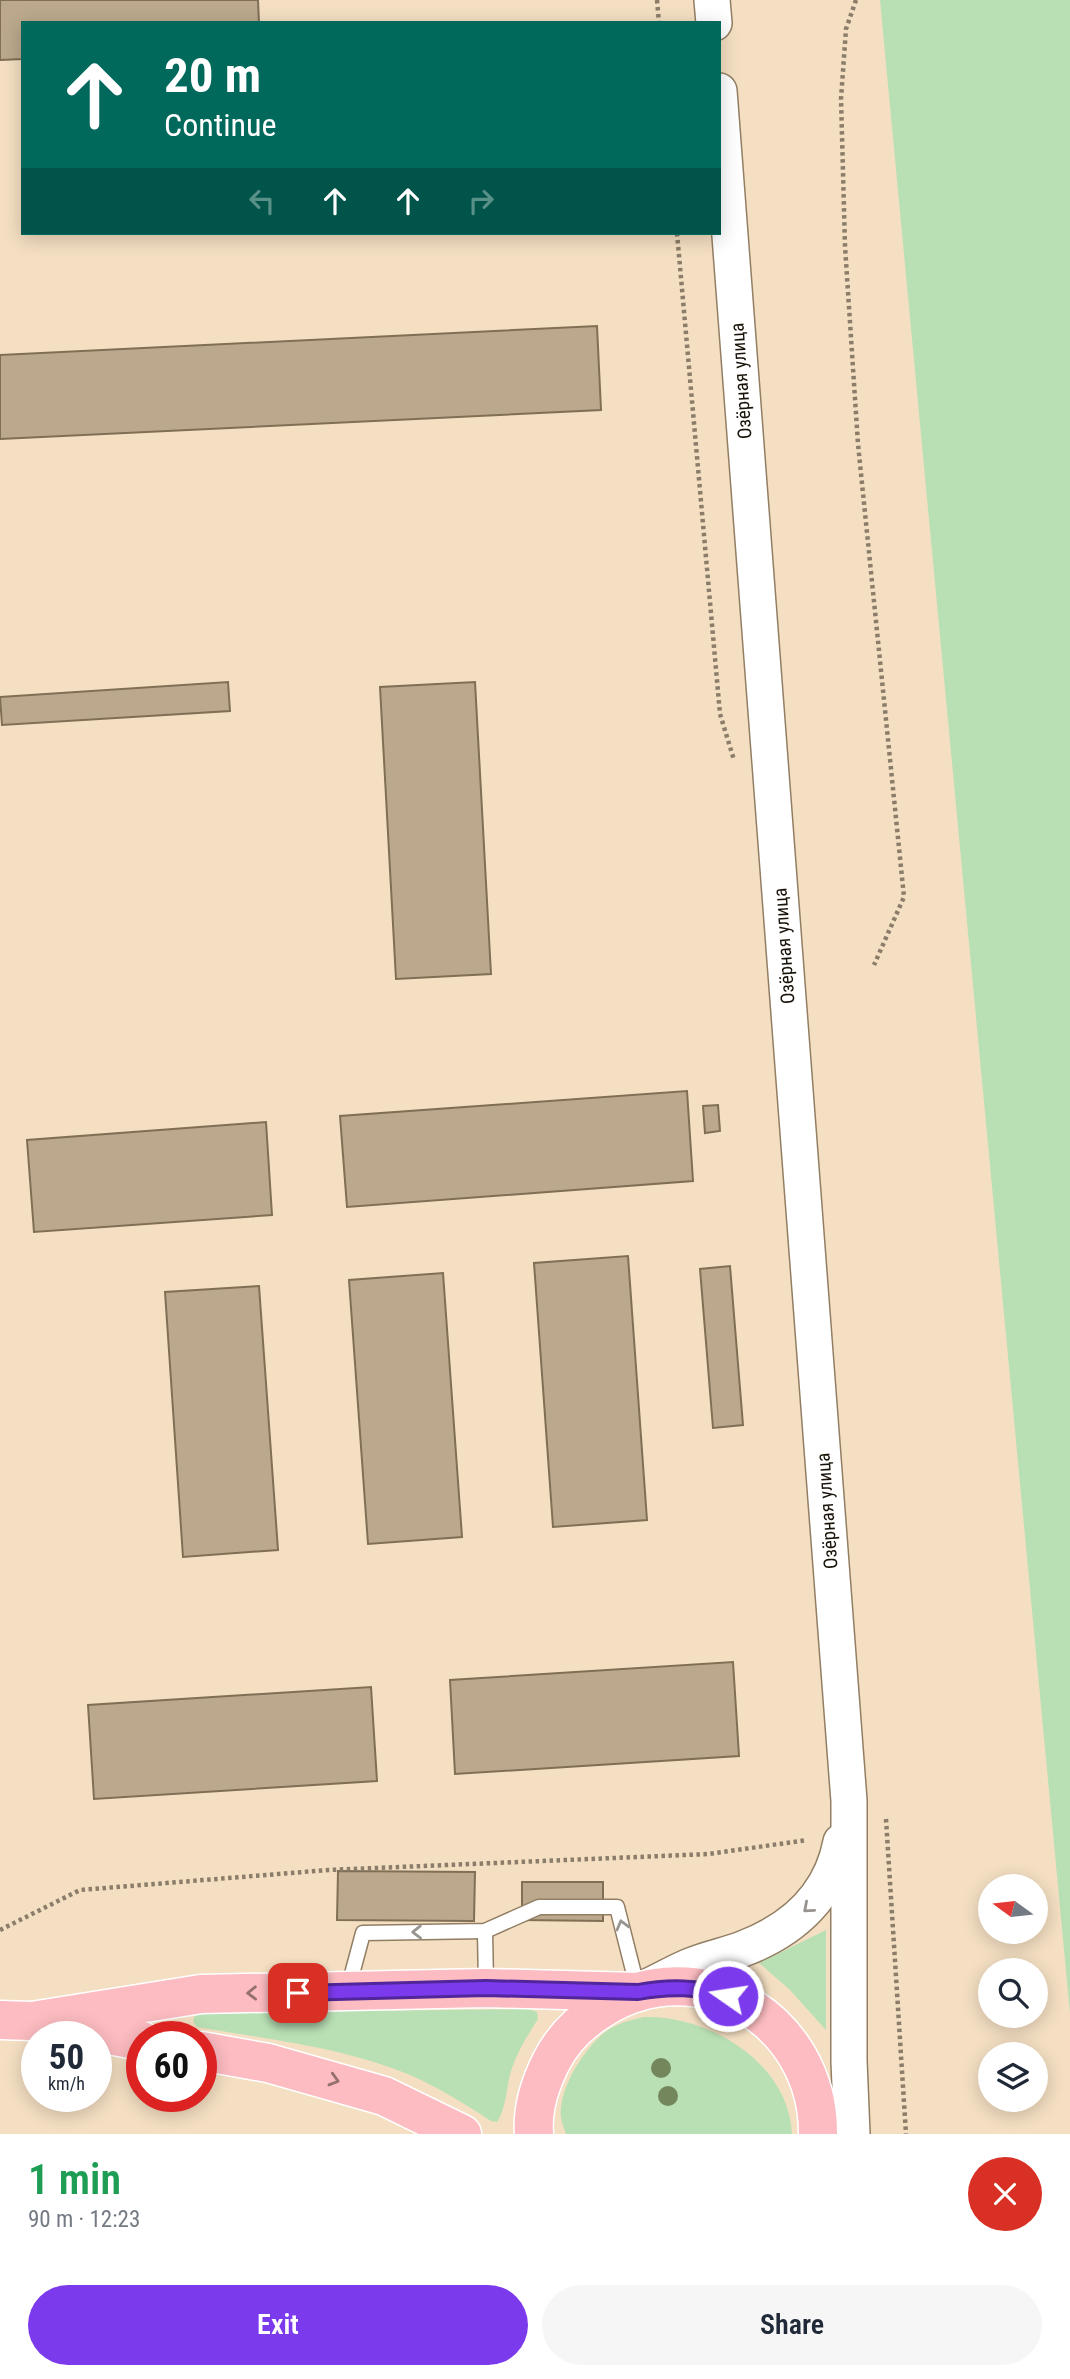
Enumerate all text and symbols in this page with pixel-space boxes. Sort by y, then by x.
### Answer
text: 20 m [164,47,261,104]
icon: ahead [49,49,140,140]
text: Continue [164,106,276,144]
icon: left [243,182,281,220]
icon: ahead [316,182,354,220]
icon: ahead [389,182,427,220]
icon: right [462,182,500,220]
street label: Озёрная улица [725,322,757,440]
street label: Озёрная улица [768,887,800,1005]
street label: Озёрная улица [811,1452,843,1570]
north arrow [978,1874,1048,1944]
map controls [978,1874,1048,2112]
one-way arrow [803,1900,816,1912]
one-way arrow [616,1919,630,1931]
one-way arrow [411,1924,422,1940]
button: search [978,1958,1048,2028]
position arrow [691,1959,765,2033]
pin [268,1963,328,2023]
icon: arrive [279,1974,317,2012]
one-way arrow [246,1986,257,2001]
speed limit sign: 60 [126,2021,217,2112]
text: 50 [49,2037,84,2078]
button: layers [978,2042,1048,2112]
one-way arrow [328,2072,340,2087]
text: km/h [48,2073,85,2094]
text: 1 min [28,2155,121,2204]
button: close [968,2157,1042,2231]
text: 90 m · 12:23 [28,2206,140,2233]
button: Exit [28,2285,528,2365]
button: Share [542,2285,1042,2365]

